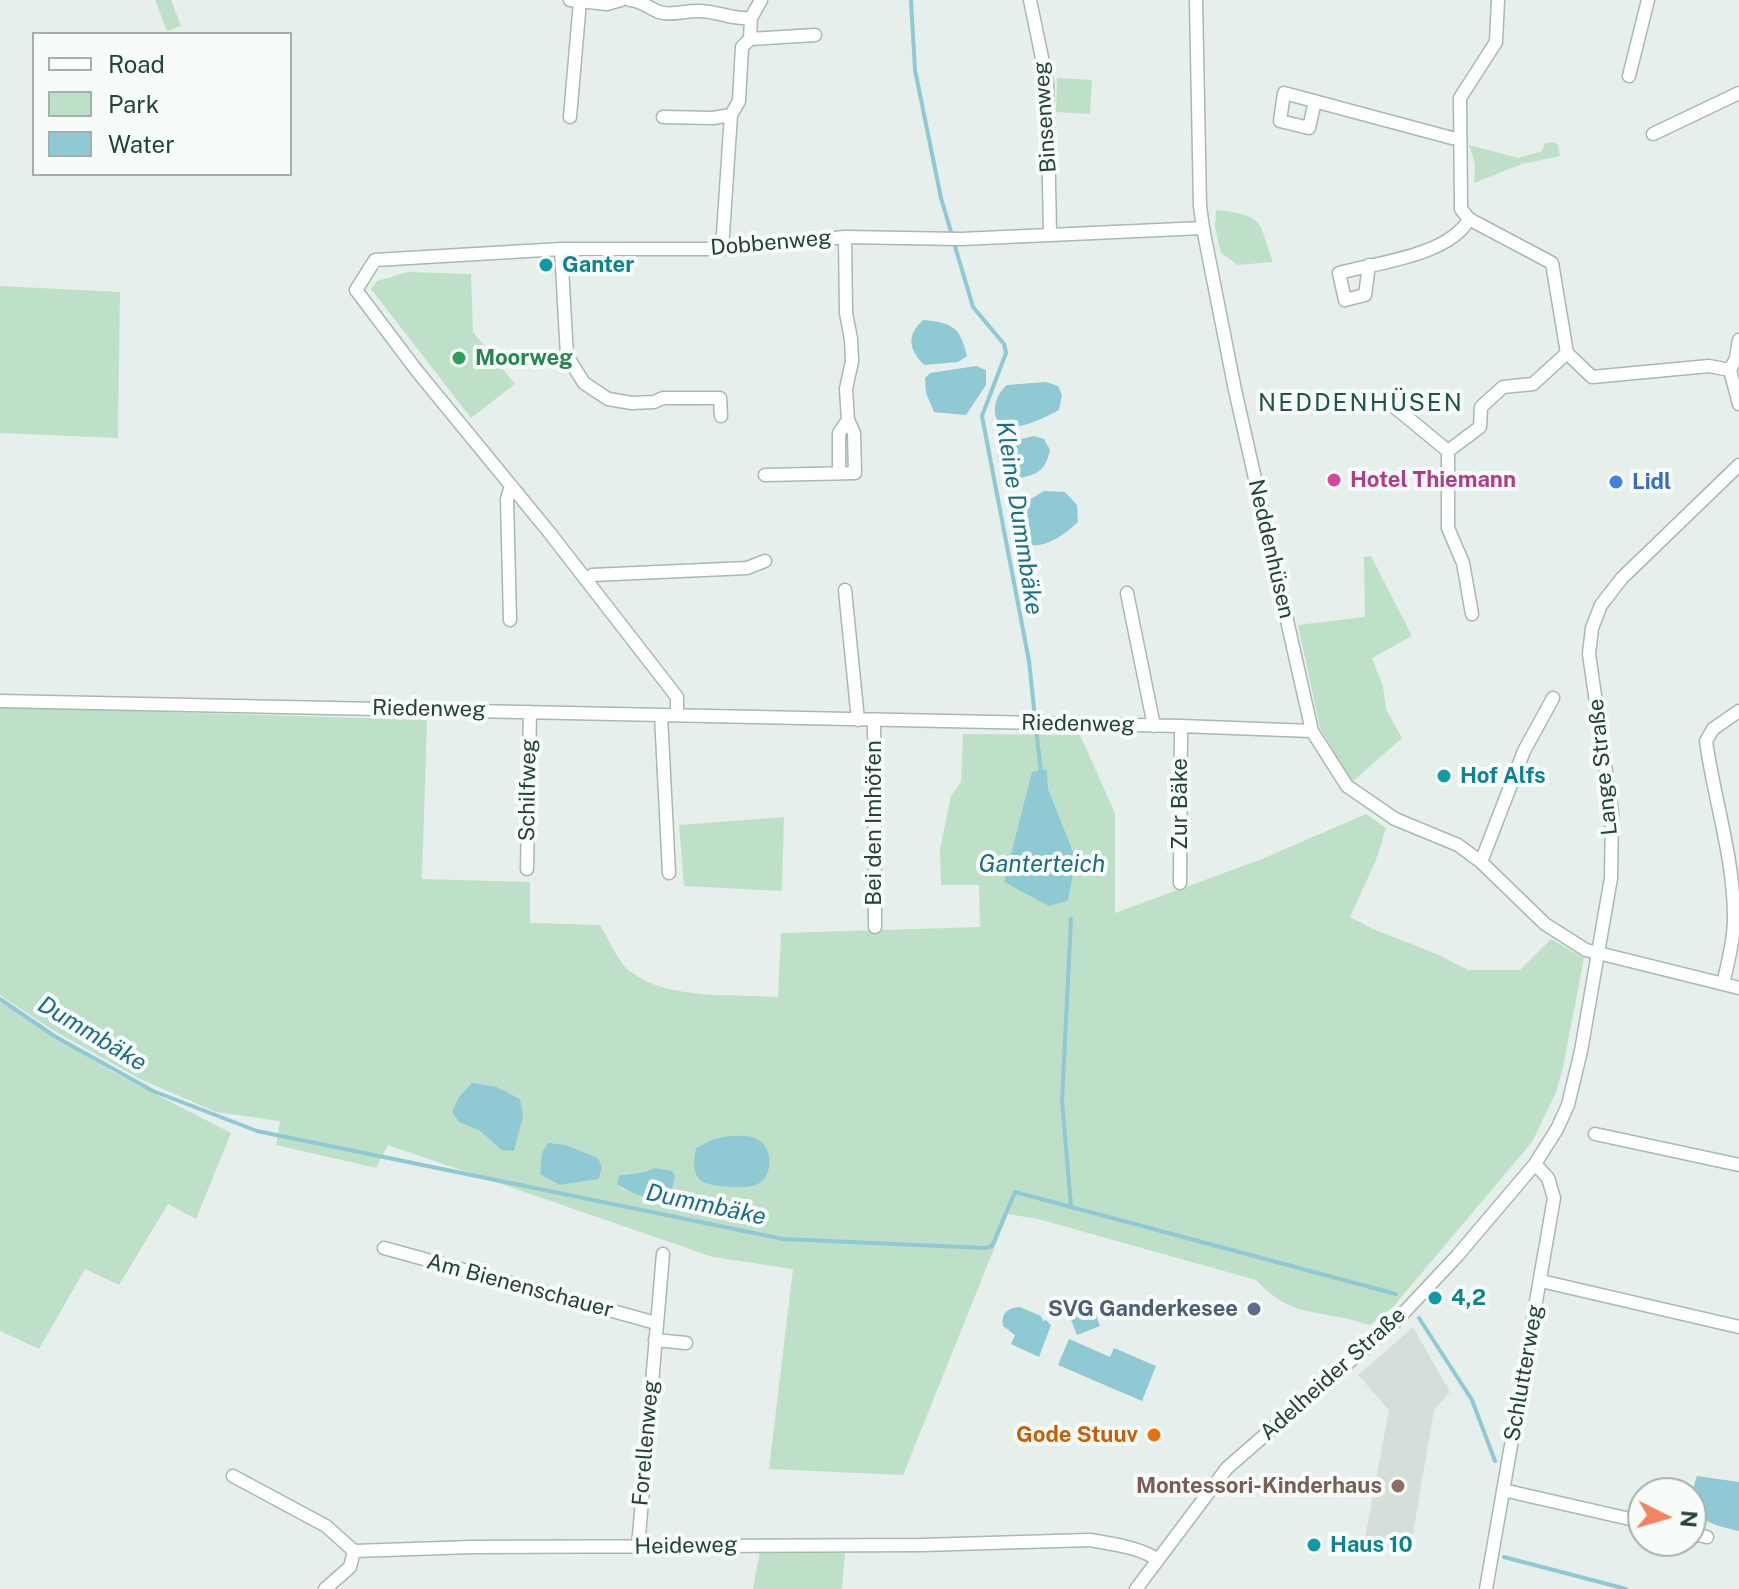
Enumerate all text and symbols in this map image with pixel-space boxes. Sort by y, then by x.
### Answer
legend [32,32,292,176]
text: Road [108,50,165,78]
street label: Binsenweg [1028,60,1062,174]
text: Park [108,90,159,118]
text: Water [108,130,175,158]
street label: Dobbenweg [709,225,833,261]
place label: Ganter [562,252,634,278]
marker: Ganter [537,256,555,274]
place label: Moorweg [475,345,573,371]
marker: Moorweg [450,349,468,367]
district label: NEDDENHÜSEN [1258,390,1464,418]
water label: Kleine Dummbäke [989,419,1049,617]
place label: Hotel Thiemann [1350,467,1516,493]
place label: Lidl [1632,469,1671,495]
marker: Hotel Thiemann [1325,471,1343,489]
marker: Lidl [1607,473,1625,491]
street label: Neddenhüsen [1242,477,1300,621]
street label: Riedenweg [372,695,486,723]
street label: Lange Straße [1583,697,1623,837]
street label: Riedenweg [1021,710,1135,738]
street label: Schilfweg [514,738,542,842]
street label: Bei den Imhöfen [861,740,887,906]
street label: Zur Bäke [1167,758,1193,850]
place label: Hof Alfs [1460,763,1546,789]
marker: Hof Alfs [1435,767,1453,785]
water label: Ganterteich [979,851,1105,879]
water label: Dummbäke [32,990,152,1078]
water label: Dummbäke [643,1178,769,1232]
street label: Am Bienenschauer [424,1248,616,1324]
place label: 4,2 [1451,1285,1486,1311]
marker: 4,2 [1426,1289,1444,1307]
place label: SVG Ganderkesee [1048,1296,1238,1322]
marker: SVG Ganderkesee [1245,1300,1263,1318]
street label: Adelheider Straße [1255,1302,1411,1446]
street label: Schlutterweg [1499,1303,1549,1443]
street label: Forellenweg [627,1379,665,1507]
place label: Gode Stuuv [1016,1422,1138,1448]
marker: Gode Stuuv [1145,1426,1163,1444]
place label: Montessori-Kinderhaus [1136,1473,1382,1499]
marker: Montessori-Kinderhaus [1389,1477,1407,1495]
north arrow [1627,1477,1707,1557]
text: N [1675,1509,1703,1529]
street label: Heideweg [634,1532,738,1560]
place label: Haus 10 [1330,1532,1413,1558]
marker: Haus 10 [1305,1536,1323,1554]

